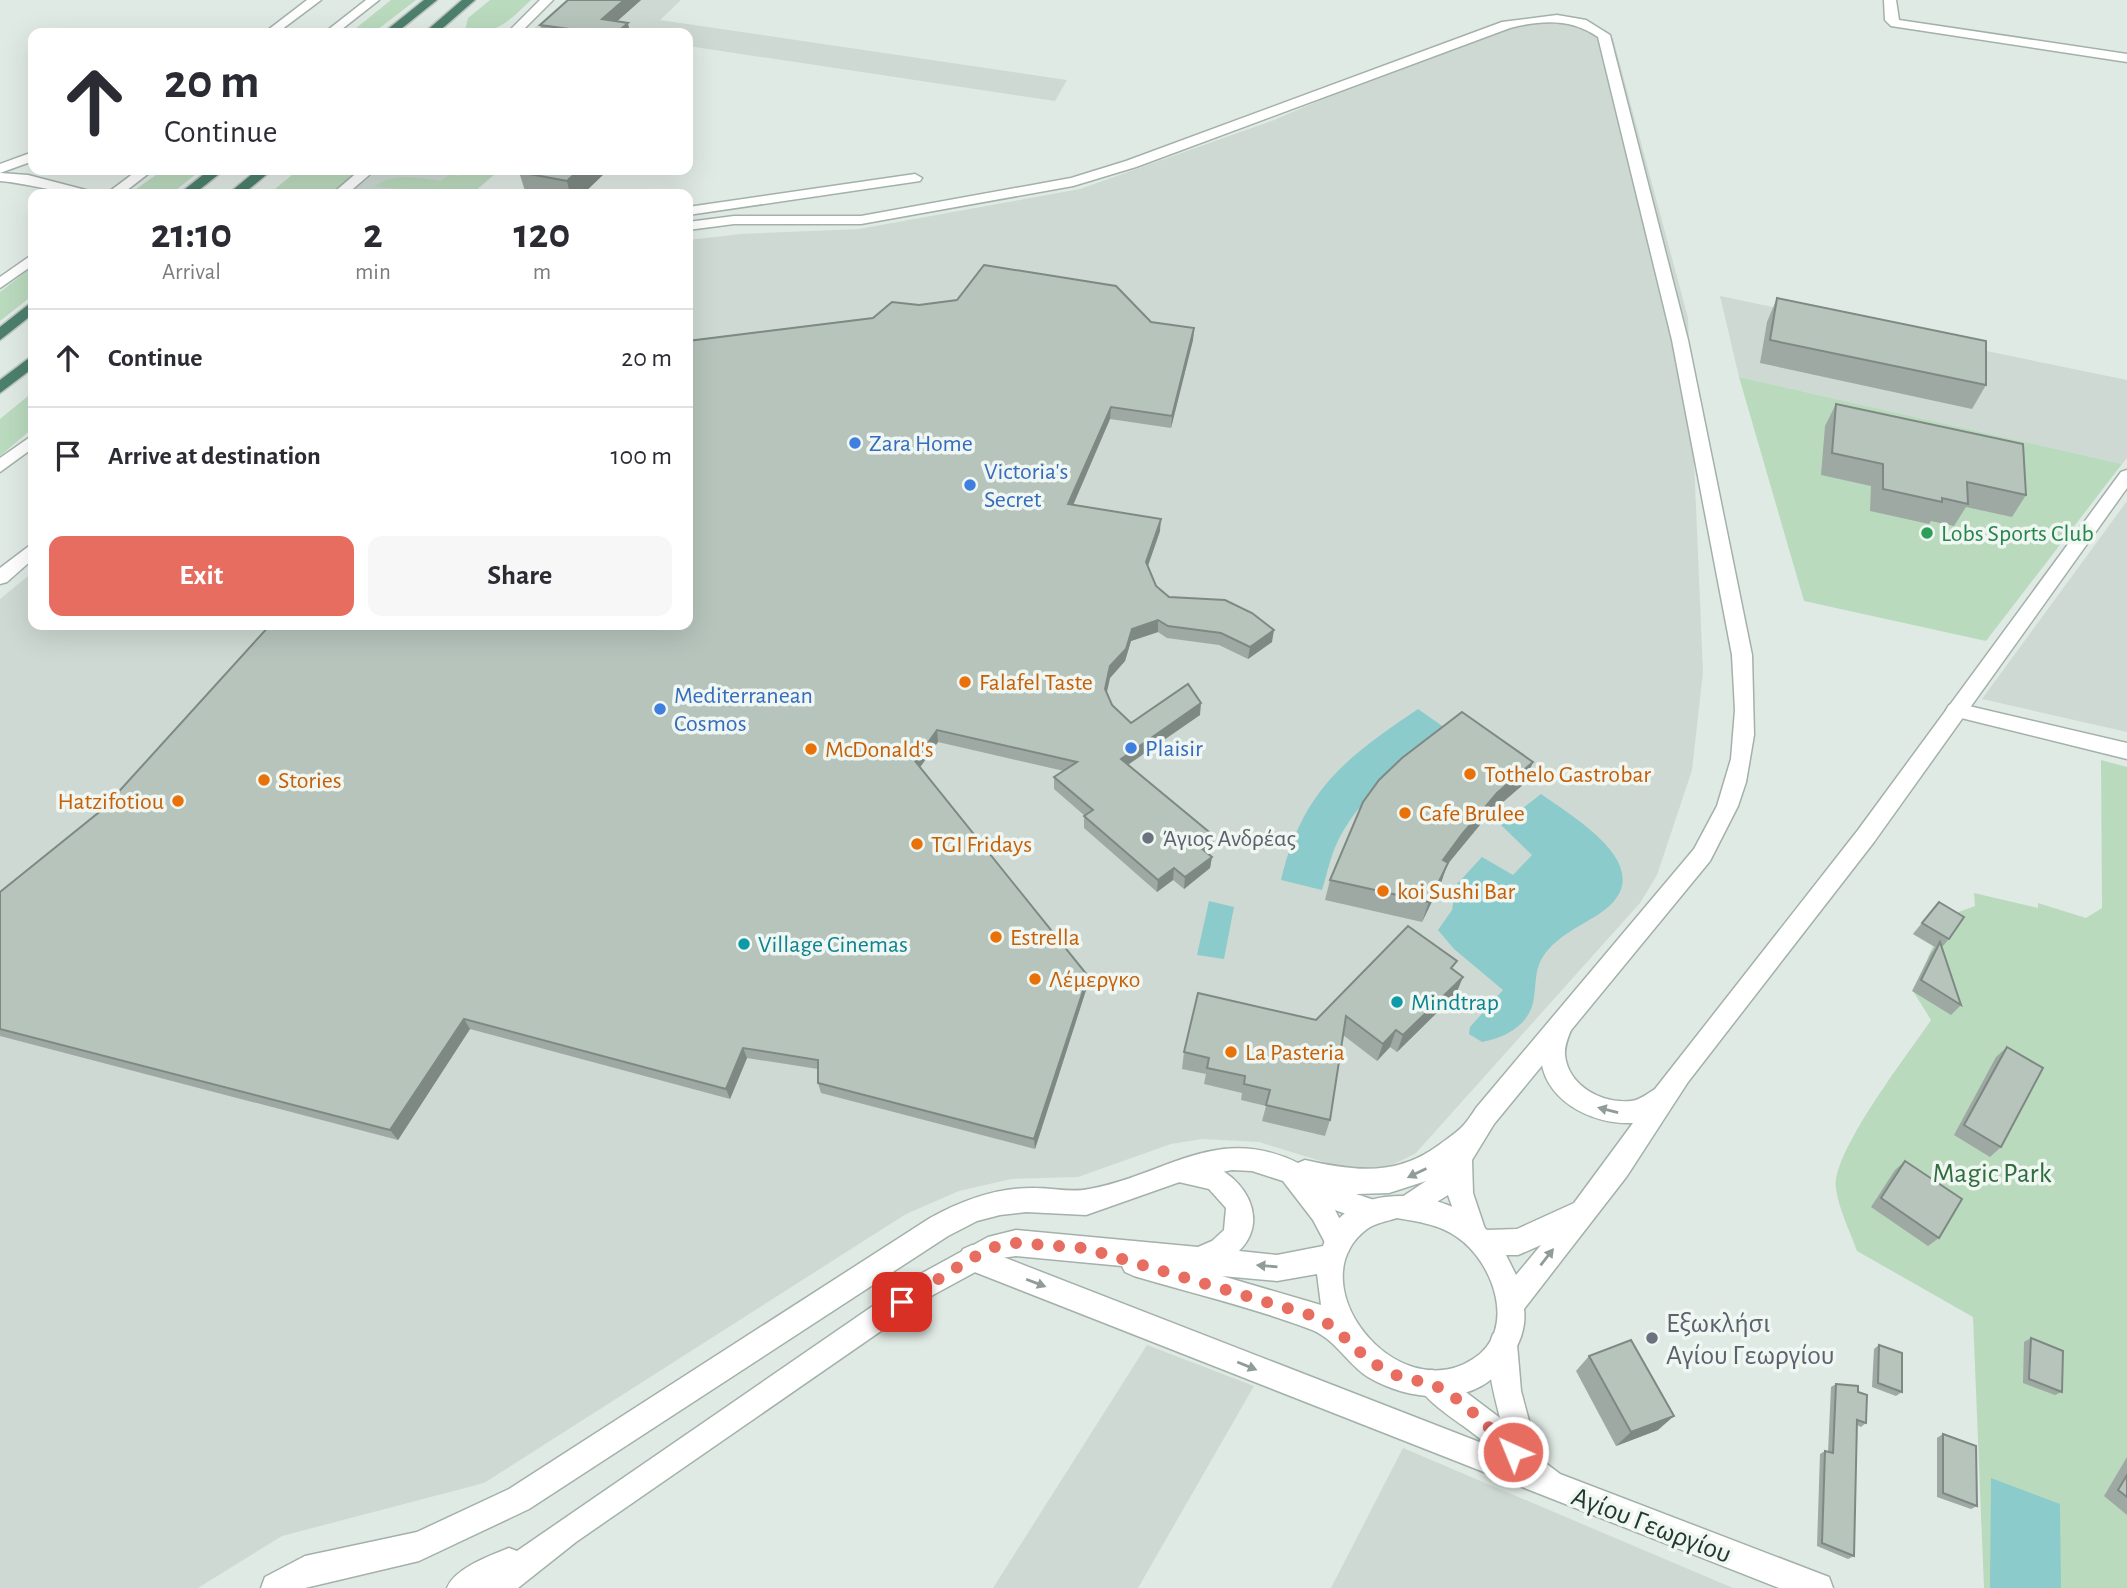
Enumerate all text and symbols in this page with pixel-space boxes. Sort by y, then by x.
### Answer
icon: ahead [49,56,140,147]
text: 20 m [164,58,260,107]
text: Continue [164,116,277,148]
text: 21:10 [151,213,232,255]
text: 2 [363,213,383,255]
text: 120 [513,213,570,255]
text: Arrival [162,261,221,284]
text: min [355,261,391,284]
text: m [533,261,551,284]
icon: ahead [49,339,87,377]
text: Continue [108,345,203,371]
text: 20 m [621,345,672,371]
place label: Zara Home [869,432,973,456]
marker: Zara Home [847,435,863,451]
icon: arrive [49,437,87,475]
text: Arrive at destination [108,443,321,469]
text: 100 m [611,443,672,469]
place label: Victoria's Secret [984,460,1068,512]
marker: Victoria's Secret [962,477,978,493]
place label: Lobs Sports Club [1941,522,2094,546]
marker: Lobs Sports Club [1919,525,1935,541]
button: Exit [49,536,354,616]
button: Share [368,536,672,616]
place label: Falafel Taste [979,671,1093,695]
marker: Falafel Taste [957,674,973,690]
place label: Mediterranean Cosmos [674,684,813,736]
marker: Mediterranean Cosmos [652,701,668,717]
place label: Plaisir [1145,737,1203,761]
place label: McDonald's [825,738,934,762]
marker: Plaisir [1123,740,1139,756]
marker: McDonald's [803,741,819,757]
place label: Tothelo Gastrobar [1484,763,1651,787]
marker: Tothelo Gastrobar [1462,766,1478,782]
place label: Stories [278,769,342,793]
marker: Stories [256,772,272,788]
place label: Hatzifotiou [58,790,164,814]
marker: Hatzifotiou [170,793,186,809]
place label: Cafe Brulee [1419,802,1525,826]
marker: Cafe Brulee [1397,805,1413,821]
place label: Άγιος Ανδρέας [1162,827,1296,851]
marker: Άγιος Ανδρέας [1140,830,1156,846]
place label: TGI Fridays [931,833,1032,857]
marker: TGI Fridays [909,836,925,852]
place label: koi Sushi Bar [1397,880,1516,904]
marker: koi Sushi Bar [1375,883,1391,899]
place label: Estrella [1010,926,1080,950]
marker: Estrella [988,929,1004,945]
place label: Village Cinemas [758,933,908,957]
marker: Village Cinemas [736,936,752,952]
place label: Λέμεργκο [1049,968,1140,992]
marker: Λέμεργκο [1027,971,1043,987]
place label: Mindtrap [1411,991,1499,1015]
marker: Mindtrap [1389,994,1405,1010]
place label: La Pasteria [1245,1041,1345,1065]
marker: La Pasteria [1223,1044,1239,1060]
one-way arrow [1597,1104,1619,1115]
park label: Magic Park [1933,1160,2052,1188]
one-way arrow [1407,1168,1427,1179]
one-way arrow [1540,1248,1555,1266]
one-way arrow [1256,1261,1278,1272]
pin [872,1272,932,1332]
one-way arrow [1025,1277,1046,1288]
icon: arrive [883,1283,921,1321]
place label: Εξωκλήσι Αγίου Γεωργίου [1666,1310,1834,1370]
marker: Εξωκλήσι Αγίου Γεωργίου [1644,1330,1660,1346]
one-way arrow [1237,1360,1258,1371]
position arrow [1476,1415,1550,1489]
street label: Αγίου Γεωργίου [1568,1483,1735,1569]

